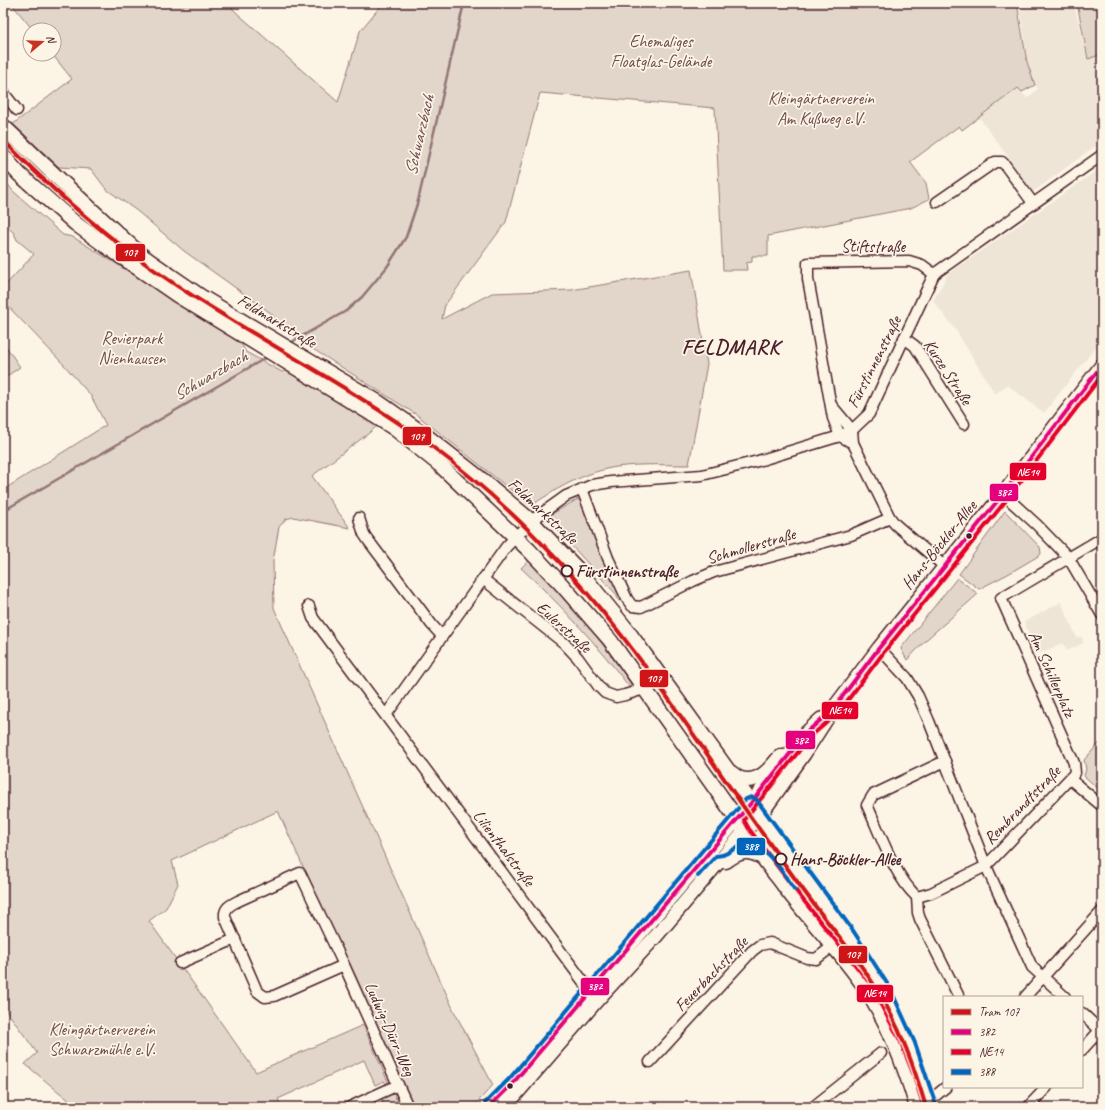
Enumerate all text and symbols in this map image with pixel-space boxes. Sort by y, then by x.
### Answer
north arrow [22,22,62,62]
park label: Ehemaliges Floatglas-Gelände [611,31,713,72]
text: N [44,33,60,46]
park label: Kleingärtnerverein Am Kußweg e.V. [768,88,875,129]
water label: Schwarzbach [399,91,439,177]
street label: Stiftstraße [841,236,906,257]
line badge: 107 [115,243,146,262]
text: 107 [123,245,138,259]
street label: Feldmarkstraße [234,289,321,353]
street label: Fürstinnenstraße [842,311,907,411]
park label: Revierpark Nienhausen [99,328,167,369]
district label: FELDMARK [682,334,783,360]
street label: Kurze Straße [919,335,978,410]
water label: Schwarzbach [169,344,253,405]
line badge: 107 [402,426,432,446]
text: 107 [410,429,425,443]
line badge: NE14 [1009,462,1047,481]
text: NE14 [1017,465,1041,479]
street label: Feldmarkstraße [504,473,583,550]
line badge: 382 [989,483,1019,502]
text: 382 [997,485,1012,499]
street label: Hans-Böckler-Allee [897,495,982,594]
street label: Schmollerstraße [704,523,799,569]
unlabelled marker [964,531,974,541]
place label: Fürstinnenstraße [576,561,680,582]
marker: Fürstinnenstraße [560,564,574,578]
street label: Eulerstraße [532,597,597,658]
street label: Am Schillerplatz [1024,628,1081,722]
line badge: 107 [639,669,669,688]
text: 107 [647,671,662,685]
line badge: NE14 [821,701,859,720]
text: NE14 [829,703,853,717]
line badge: 382 [785,730,816,750]
text: 382 [794,733,809,747]
street label: Rembrandtstraße [979,760,1066,849]
street label: Lilienthalstraße [468,806,540,892]
line badge: 388 [736,837,766,856]
text: 388 [744,839,760,853]
place label: Hans-Böckler-Allee [790,849,902,870]
marker: Hans-Böckler-Allee [774,852,788,866]
street label: Feuerbachstraße [670,931,753,1016]
line badge: 107 [838,945,868,964]
text: 107 [846,947,861,961]
line badge: 382 [580,977,610,996]
street label: Ludwig-Dürr-Weg [360,979,421,1080]
text: 382 [588,979,603,993]
line badge: NE14 [856,984,894,1003]
text: NE14 [864,986,888,1000]
legend [943,996,1083,1088]
text: Tram 107 [979,1004,1020,1020]
park label: Kleingärtnerverein Schwarzmühle e.V. [49,1019,156,1060]
text: 382 [979,1024,997,1040]
text: NE14 [979,1044,1005,1060]
text: 388 [979,1064,997,1080]
unlabelled marker [505,1081,515,1091]

